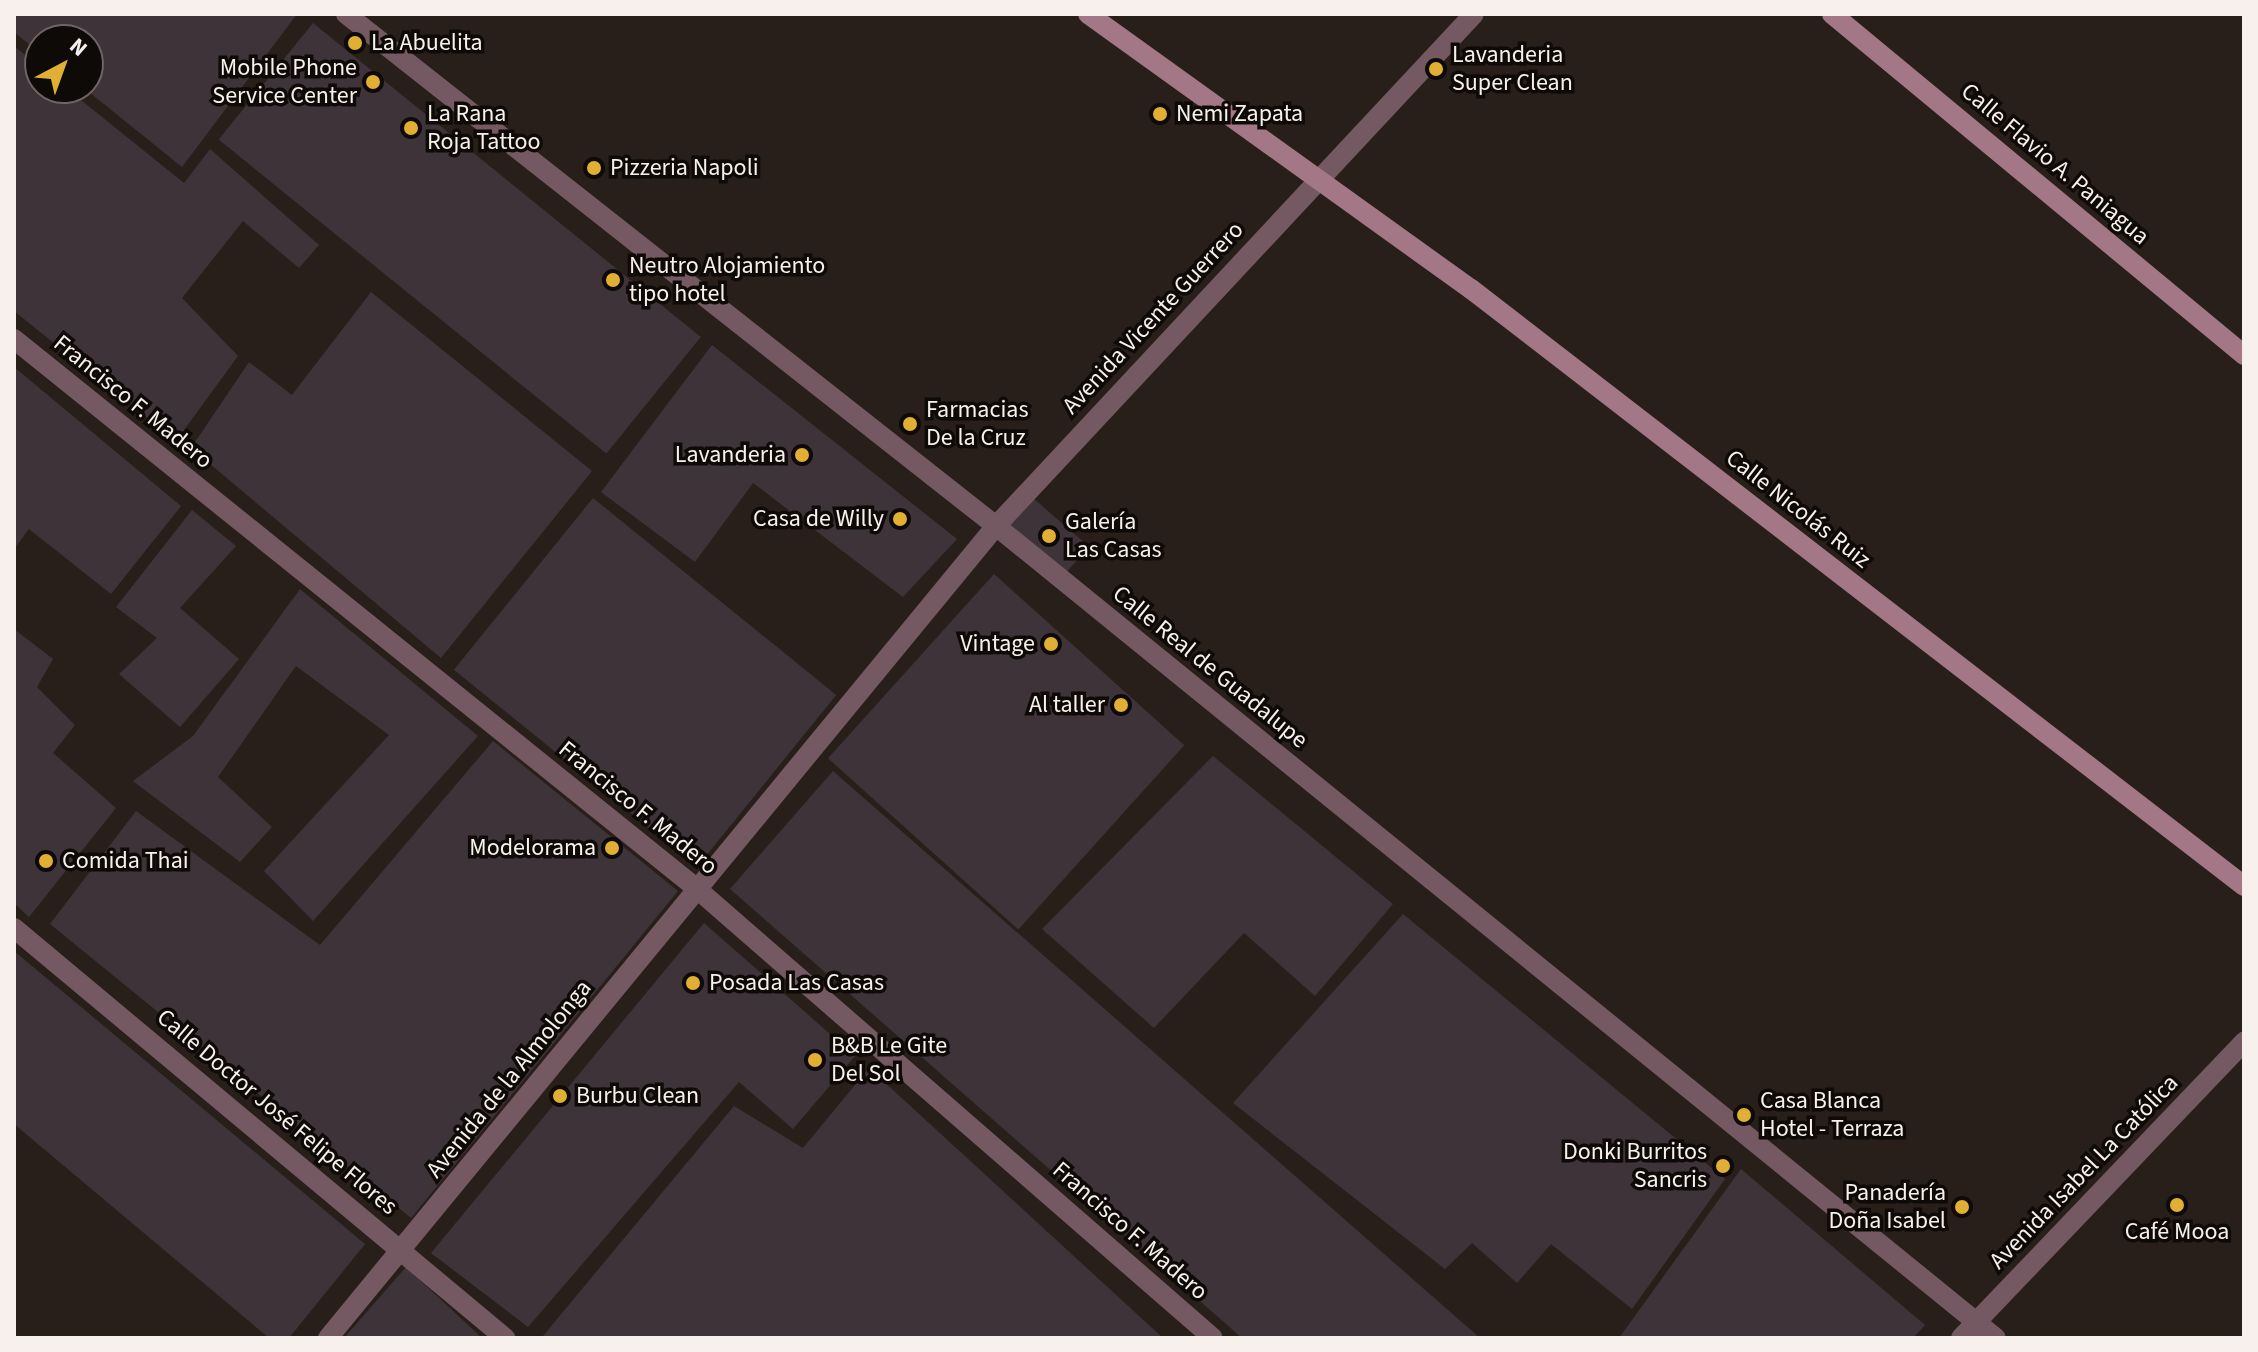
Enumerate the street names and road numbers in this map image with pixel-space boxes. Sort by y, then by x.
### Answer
street label: Calle Flavio A. Paniagua [1955,77,2155,251]
street label: Avenida Vicente Guerrero [1056,216,1250,420]
street label: Francisco F. Madero [48,329,218,475]
street label: Calle Nicolás Ruiz [1720,444,1876,574]
street label: Calle Real de Guadalupe [1107,579,1313,755]
street label: Francisco F. Madero [553,735,723,881]
street label: Avenida de la Almolonga [420,974,598,1184]
street label: Calle Doctor José Felipe Flores [151,1003,403,1221]
street label: Avenida Isabel La Católica [1984,1069,2184,1275]
street label: Francisco F. Madero [1046,1156,1214,1306]

